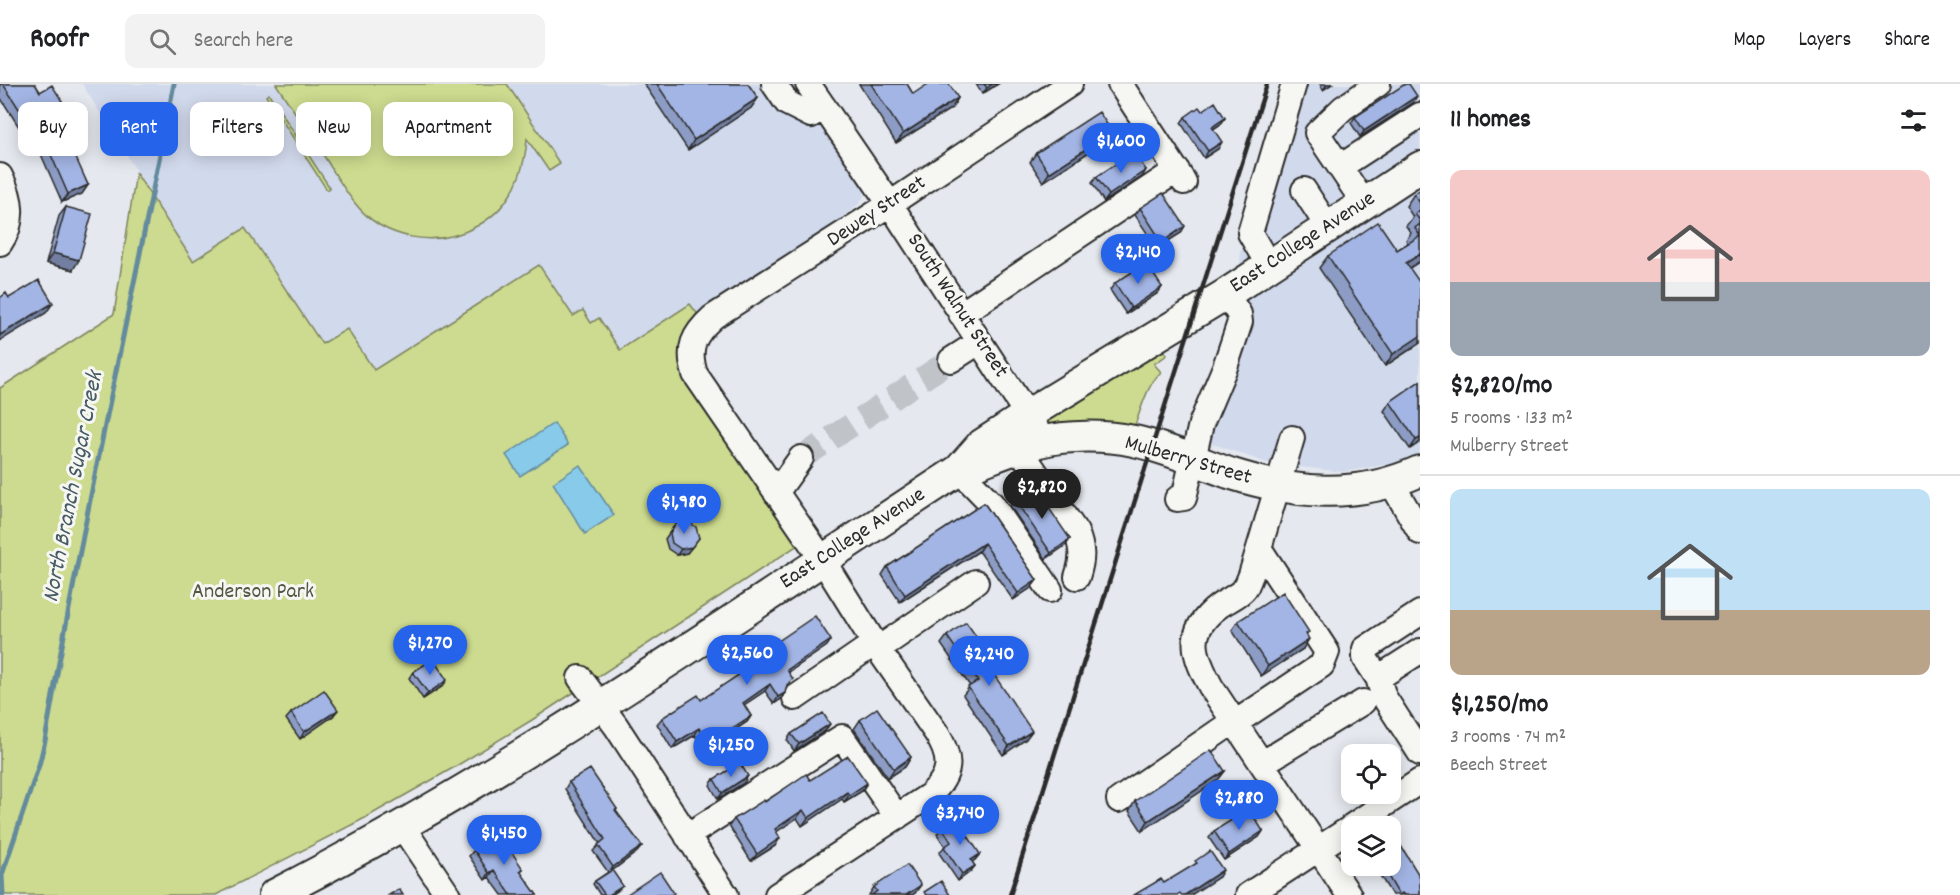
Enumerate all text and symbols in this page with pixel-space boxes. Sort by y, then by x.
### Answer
search box [125,14,545,68]
text: Roofr [30,21,89,61]
icon: search [146,25,179,58]
text: Search here [194,26,293,57]
text: Map [1734,26,1765,56]
text: Layers [1798,26,1851,56]
text: Share [1884,26,1930,56]
chip: Buy [18,102,88,156]
chip: Rent [100,102,178,156]
chip: Filters [190,102,284,156]
chip: New [296,102,371,156]
chip: Apartment [383,102,513,156]
text: 11 homes [1450,102,1531,139]
icon: filters [1897,104,1930,137]
pin: $1,600 [1072,123,1170,174]
text: $1,600 [1096,128,1146,156]
street label: Dewey Street [821,168,933,256]
street label: East College Avenue [1224,184,1382,302]
icon: home [1636,209,1744,317]
street label: South Walnut Street [899,228,1015,384]
pin: $2,140 [1089,234,1187,285]
text: $2,140 [1115,239,1161,267]
water label: North Branch Sugar Creek [35,367,113,605]
text: $2,820/mo [1450,368,1552,405]
text: 5 rooms · 133 m² [1450,405,1573,433]
street label: Mulberry Street [1121,428,1255,494]
text: Mulberry Street [1450,433,1569,461]
pin: $2,820 [993,469,1091,520]
text: $2,820 [1017,474,1067,502]
street label: East College Avenue [774,480,932,598]
pin: $1,980 [635,484,733,535]
text: $1,980 [661,489,707,517]
icon: home [1636,528,1744,636]
park label: Anderson Park [192,577,314,608]
pin: $1,270 [381,625,479,676]
text: $1,270 [407,630,453,658]
pin: $2,560 [698,635,796,686]
pin: $2,240 [940,636,1038,687]
text: $2,560 [721,640,773,668]
text: $2,240 [964,641,1014,669]
text: $1,250/mo [1450,687,1548,724]
text: 3 rooms · 74 m² [1450,724,1566,752]
pin: $1,250 [682,727,780,778]
text: $1,250 [707,732,755,760]
map controls [1341,744,1401,876]
button: locate [1341,744,1401,804]
text: Beech Street [1450,752,1547,780]
pin: $2,880 [1190,780,1288,831]
text: $2,880 [1214,785,1264,813]
pin: $3,740 [911,795,1009,846]
text: $3,740 [935,800,985,828]
pin: $1,450 [455,815,553,866]
button: layers [1341,816,1401,876]
text: $1,450 [481,820,527,848]

